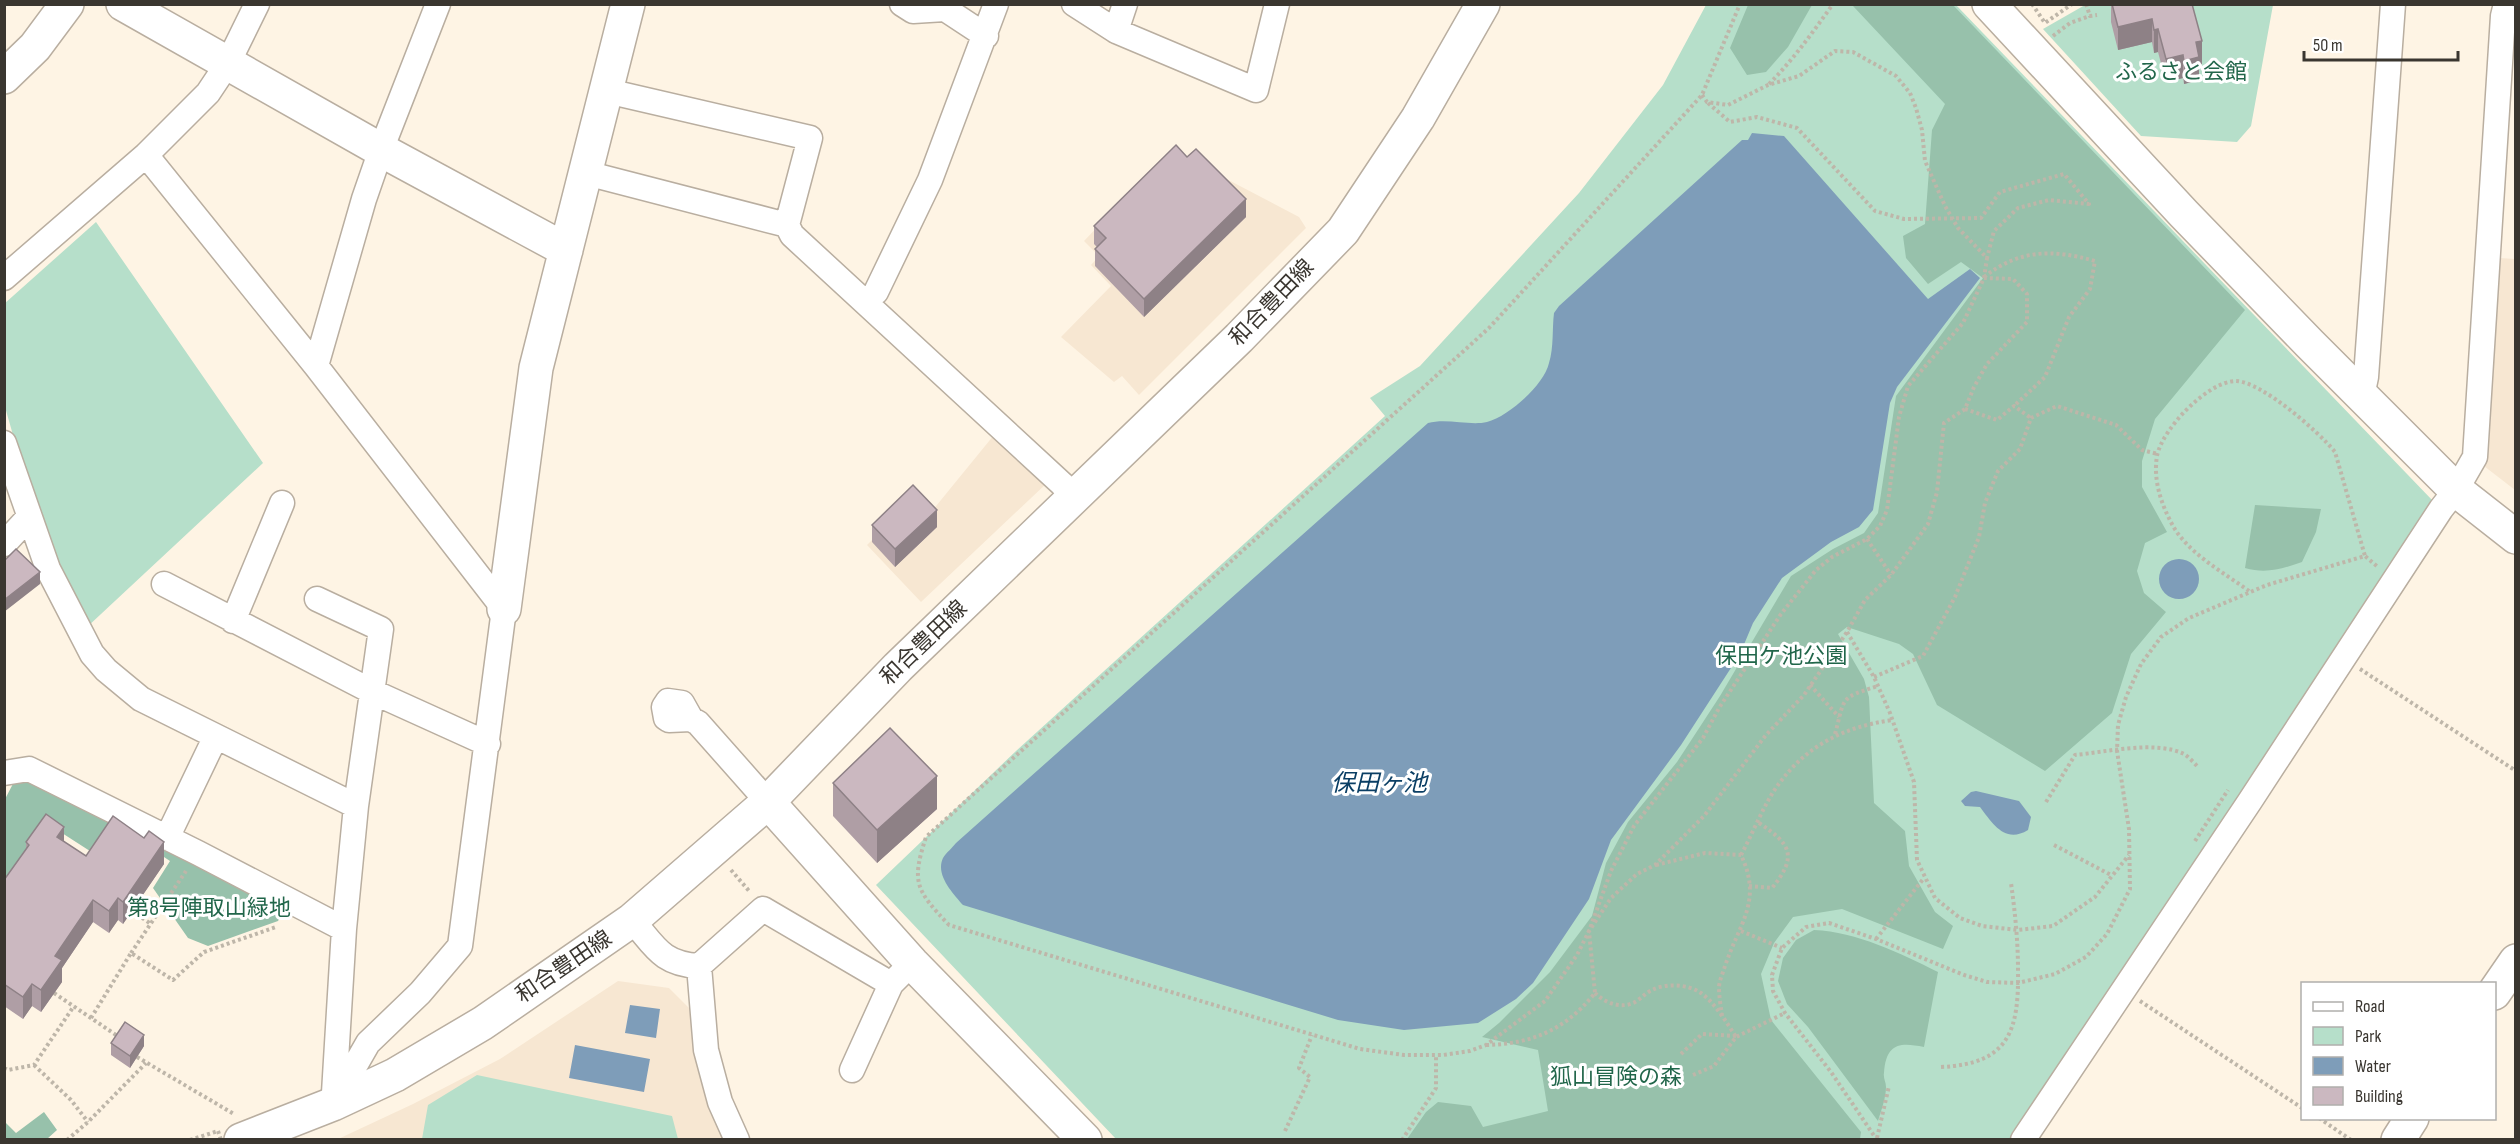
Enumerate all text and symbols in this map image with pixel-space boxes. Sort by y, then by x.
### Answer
scale bar [2304,24,2458,62]
text: 50 m [2313,35,2343,56]
park label: ふるさと会館 [2115,59,2247,86]
street label: 和合豊田線 [1224,254,1320,352]
street label: 和合豊田線 [875,595,973,691]
park label: 保田ケ池公園 [1715,643,1847,670]
water label: 保田ヶ池 [1331,769,1429,798]
park label: 第8号陣取山緑地 [127,895,291,922]
street label: 和合豊田線 [511,925,617,1009]
legend [2301,982,2496,1120]
text: Road [2355,996,2385,1017]
text: Park [2355,1026,2381,1047]
text: Water [2355,1056,2391,1077]
park label: 狐山冒険の森 [1550,1064,1682,1091]
text: Building [2355,1086,2403,1107]

